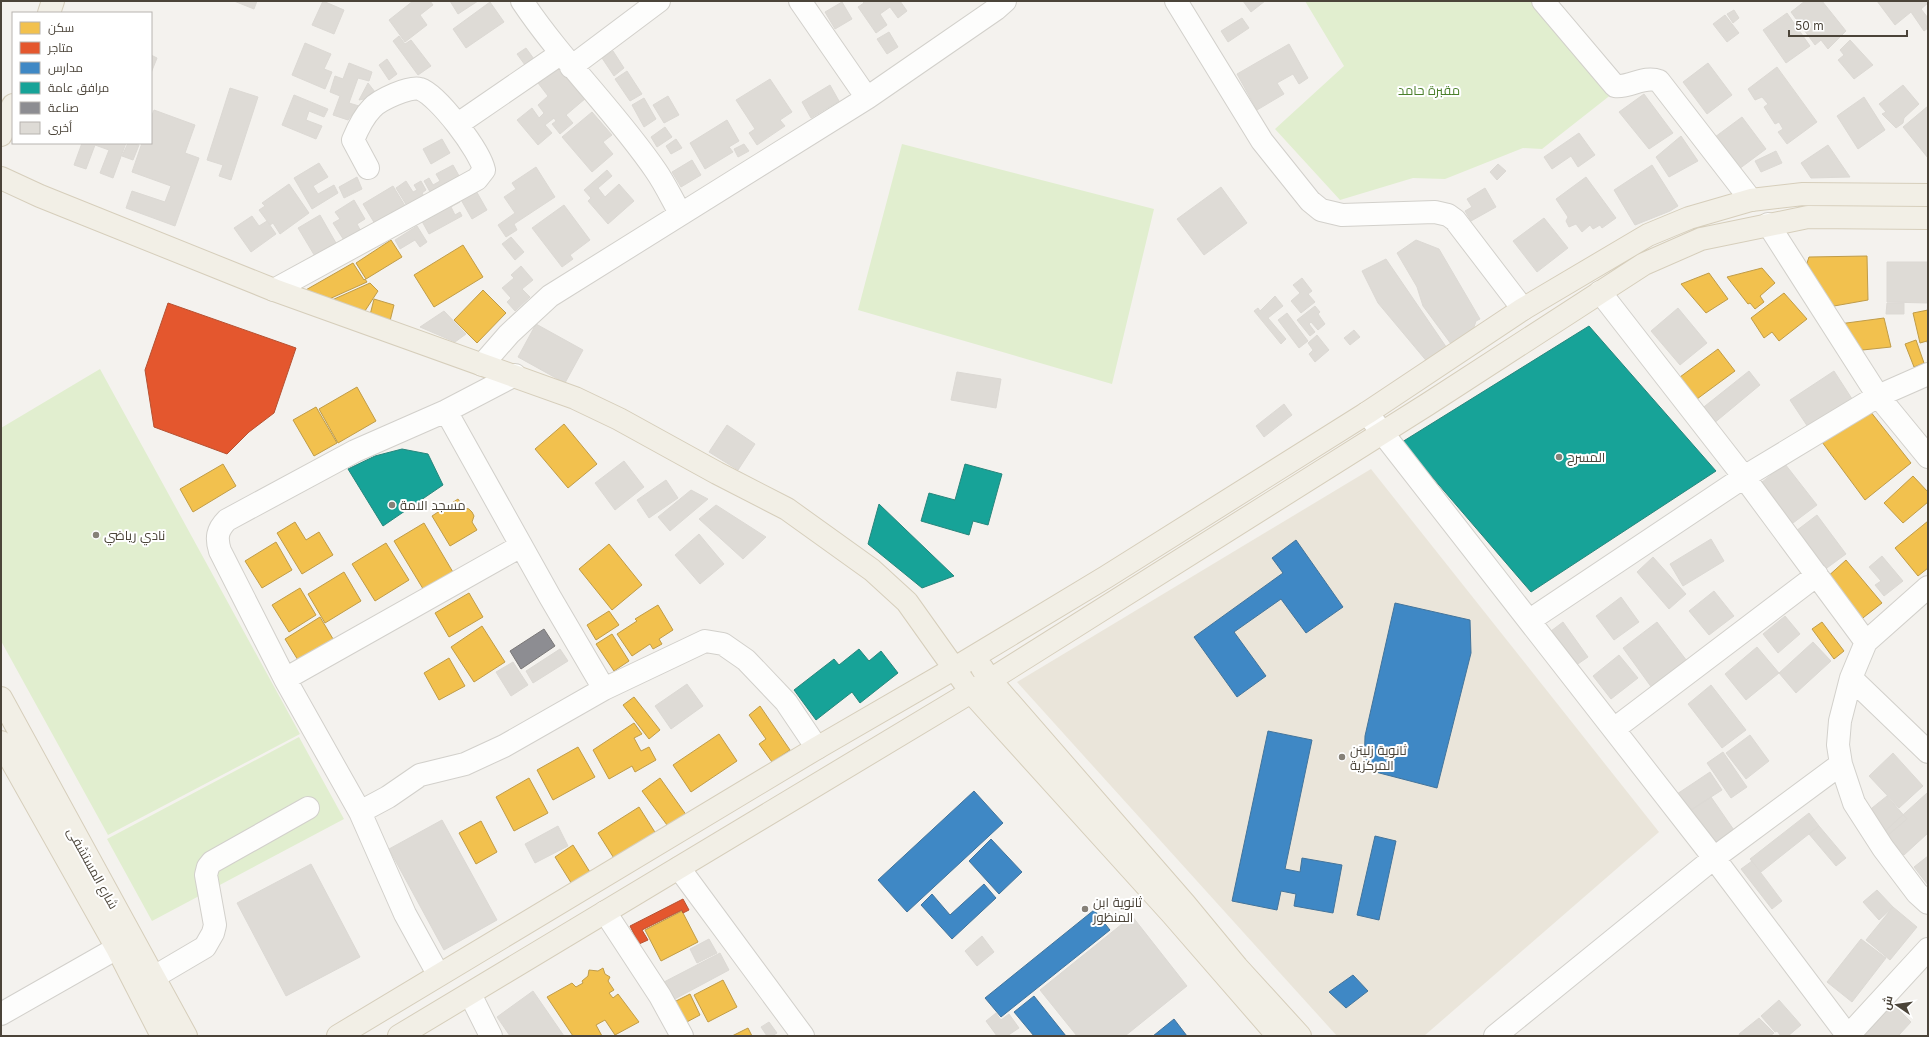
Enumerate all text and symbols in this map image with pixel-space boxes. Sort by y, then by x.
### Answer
legend [12,12,152,144]
scale bar [1789,12,1907,38]
text: 50 m [1795,18,1824,33]
text: سكن [48,20,74,35]
text: متاجر [47,40,73,55]
text: مدارس [48,60,83,75]
text: مرافق عامة [48,80,109,95]
park label: مقبرة حامد [1398,82,1460,98]
text: صناعة [48,100,79,115]
text: أخرى [48,120,72,135]
place label: المسرح [1567,449,1605,466]
marker: المسرح [1554,452,1564,462]
place label: مسجد الامة [400,497,466,513]
marker: مسجد الامة [387,500,397,510]
place label: نادي رياضي [104,527,165,546]
marker: نادي رياضي [91,530,101,540]
place label: ثانوية زليتن المركزية [1350,742,1407,773]
marker: ثانوية زليتن المركزية [1337,752,1347,762]
street label: شارع المستشفى [63,824,122,912]
place label: ثانوية ابن المنظور [1092,894,1143,925]
marker: ثانوية ابن المنظور [1080,904,1090,914]
north arrow [1877,985,1917,1025]
text: ش [1879,994,1896,1011]

